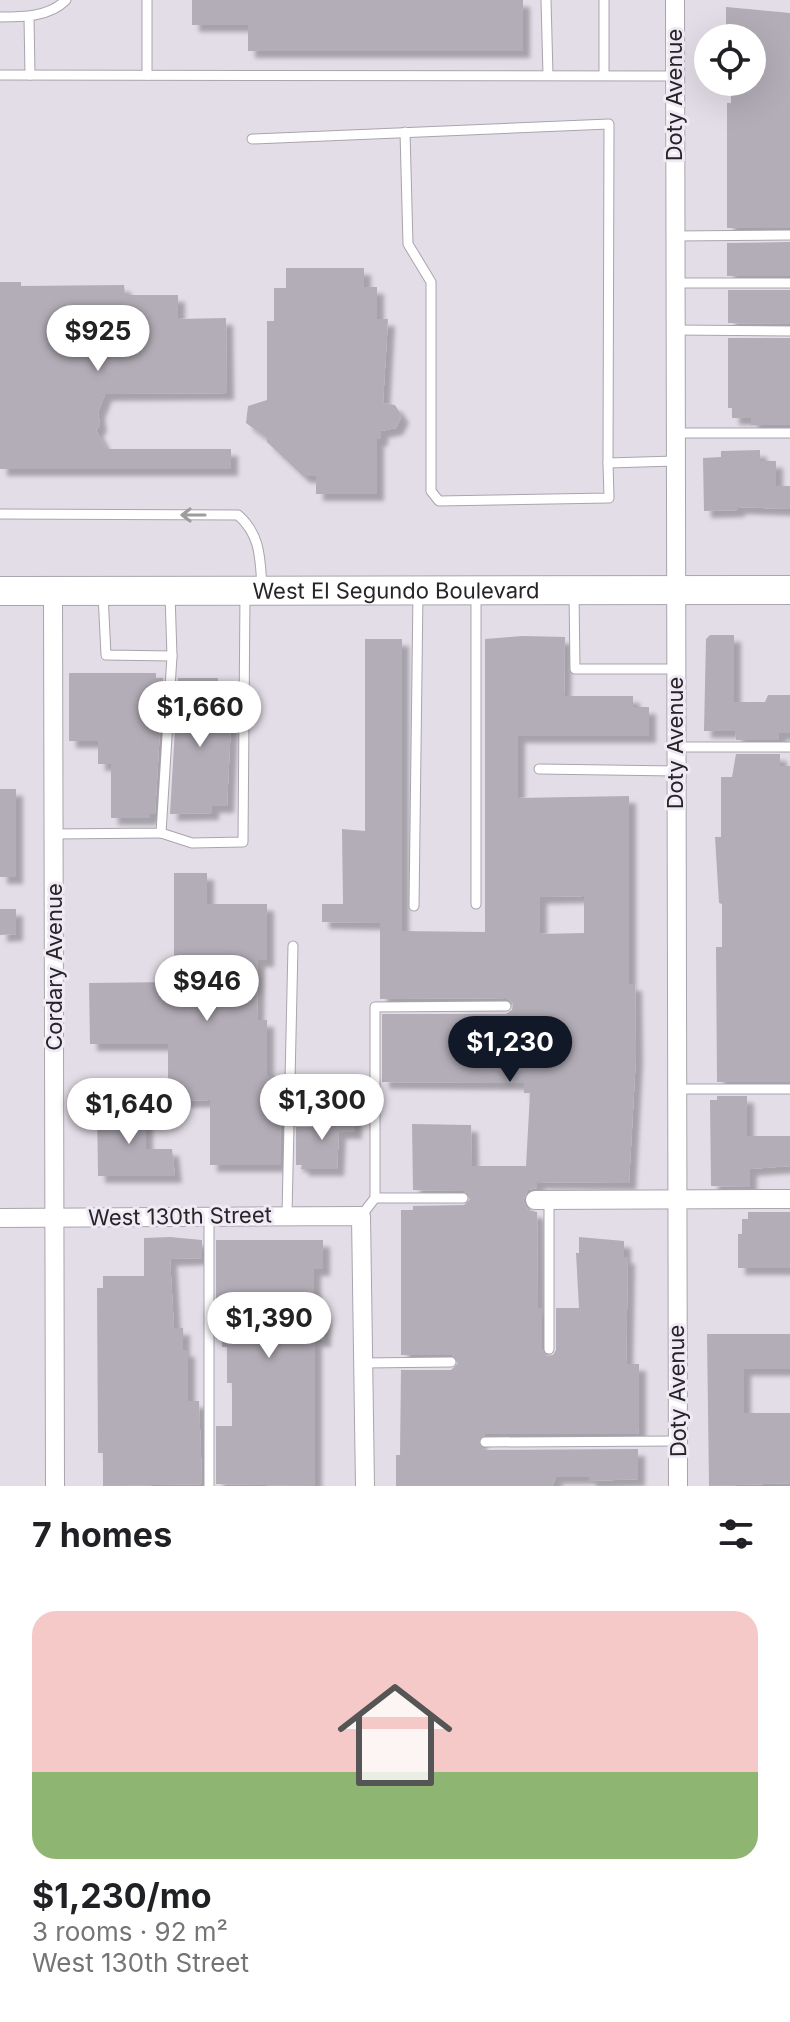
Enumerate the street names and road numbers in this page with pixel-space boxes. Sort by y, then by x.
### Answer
street label: Doty Avenue [661,29,687,161]
street label: West El Segundo Boulevard [253,577,539,604]
street label: Doty Avenue [662,677,688,809]
street label: Cordary Avenue [41,883,67,1051]
street label: West 130th Street [88,1201,272,1231]
street label: Doty Avenue [663,1325,691,1457]

